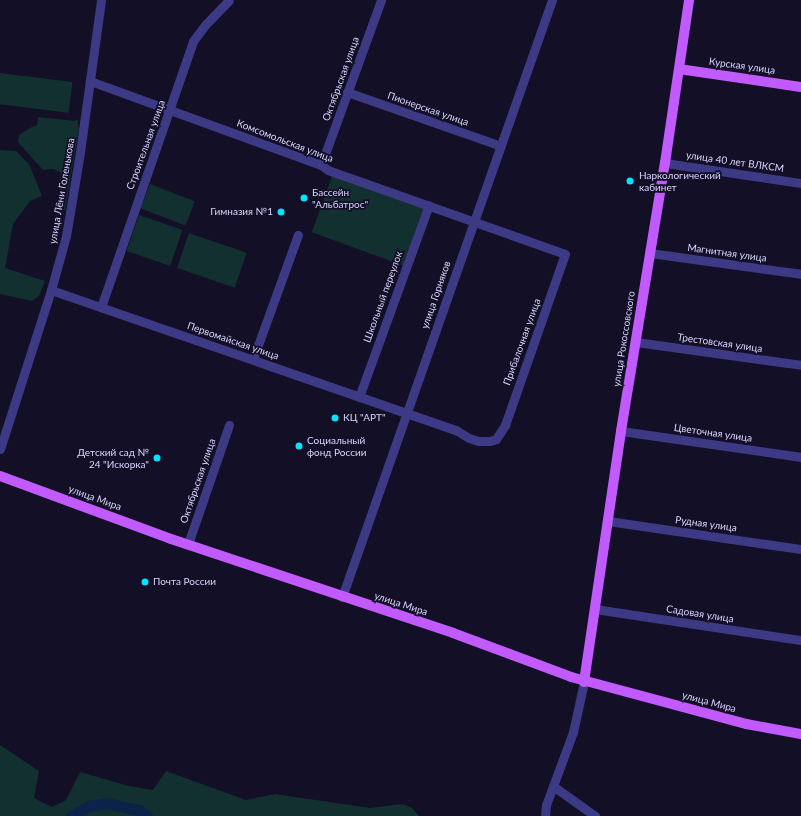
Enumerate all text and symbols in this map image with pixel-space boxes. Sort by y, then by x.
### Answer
street label: Октябрьская улица [320,35,362,123]
street label: Курская улица [708,55,776,77]
street label: Пионерская улица [386,90,470,128]
street label: Строительная улица [124,98,168,192]
street label: Комсомольская улица [235,117,335,165]
street label: улица Лёни Голенькова [47,137,77,245]
street label: улица 40 лет ВЛКСМ [685,149,785,175]
place label: Наркологический кабинет [639,169,721,192]
marker: Наркологический кабинет [624,175,636,187]
place label: Бассейн "Альбатрос" [312,186,368,210]
marker: Бассейн "Альбатрос" [299,193,309,203]
place label: Гимназия №1 [210,206,273,218]
marker: Гимназия №1 [276,207,286,217]
street label: Магнитная улица [687,241,767,265]
street label: Школьный переулок [361,250,405,344]
street label: улица Горняков [419,259,453,331]
street label: улица Рокоссовского [610,290,638,388]
street label: Прибалочная улица [501,297,543,387]
street label: Первомайская улица [186,320,280,362]
street label: Трестовская улица [677,331,763,355]
place label: КЦ "АРТ" [343,412,386,424]
marker: КЦ "АРТ" [330,413,340,423]
street label: Цветочная улица [673,422,753,444]
place label: Социальный фонд России [307,434,366,458]
street label: Октябрьская улица [178,437,218,525]
marker: Социальный фонд России [294,441,304,451]
place label: Детский сад № 24 "Искорка" [77,446,149,470]
marker: Детский сад № 24 "Искорка" [152,453,162,463]
street label: улица Мира [67,483,123,513]
street label: Рудная улица [674,514,738,534]
place label: Почта России [153,576,216,588]
marker: Почта России [140,577,150,587]
street label: улица Мира [373,590,429,618]
street label: Садовая улица [665,603,735,625]
street label: улица Мира [681,689,737,715]

